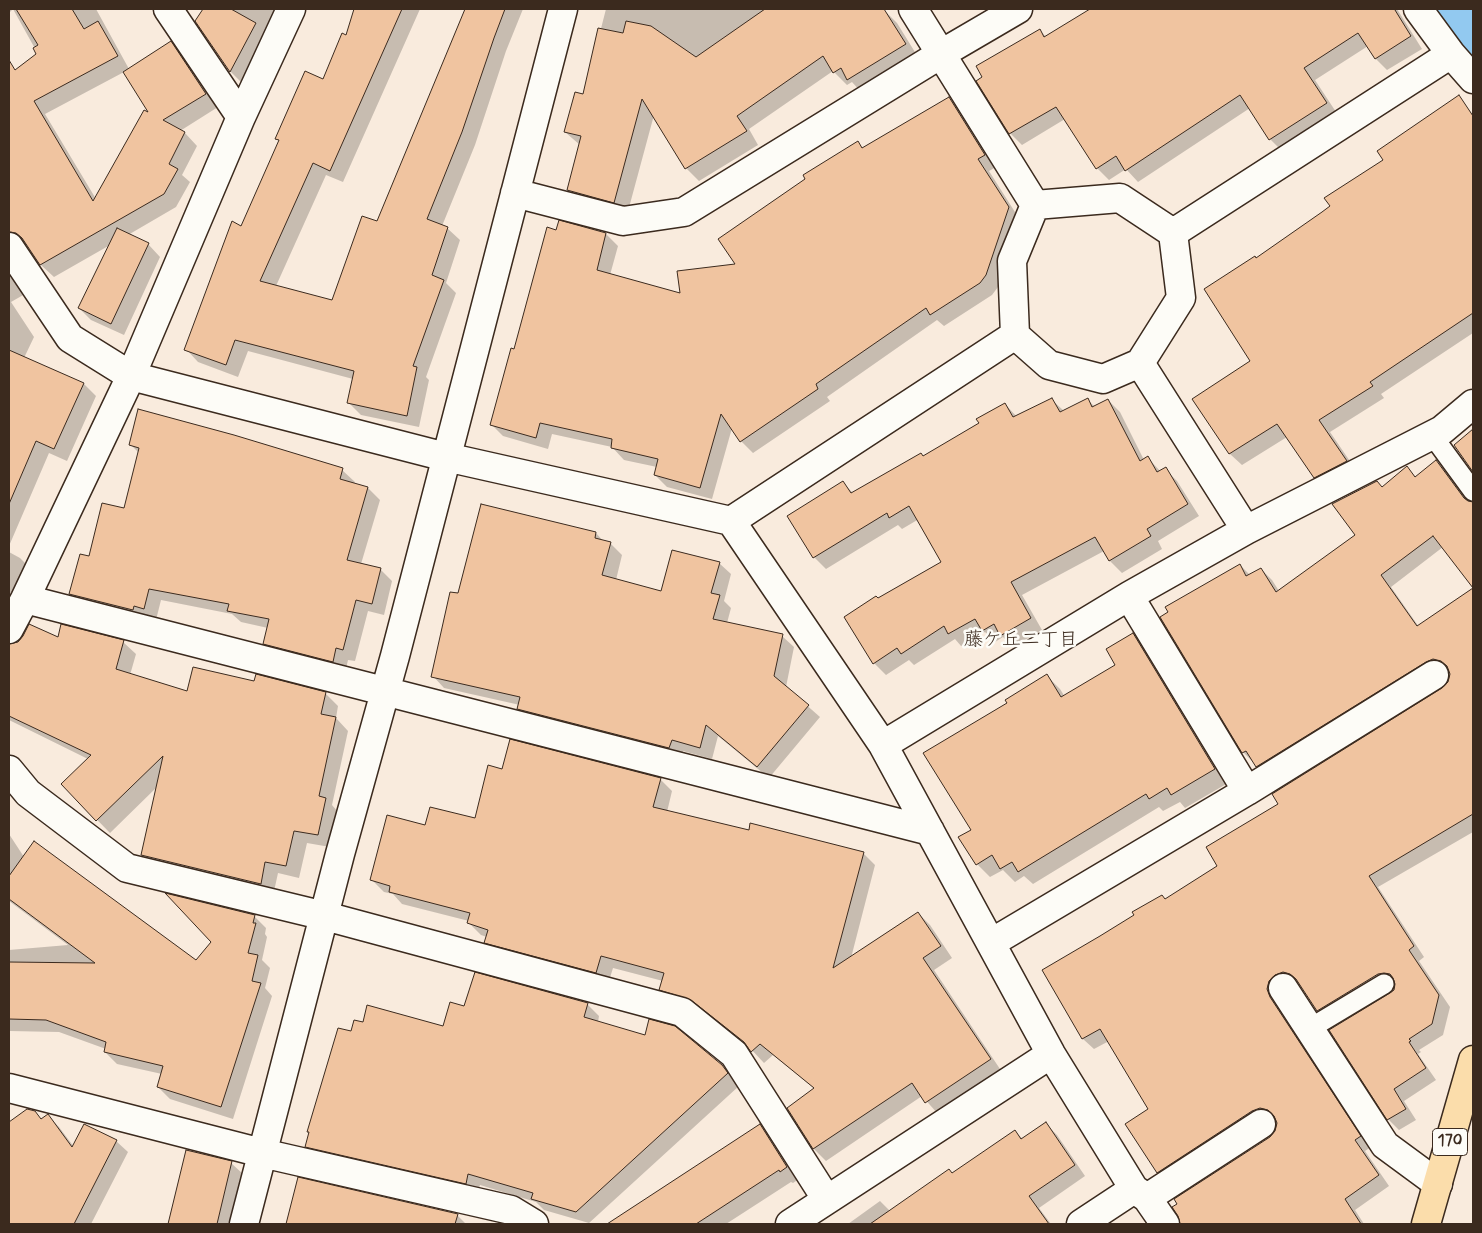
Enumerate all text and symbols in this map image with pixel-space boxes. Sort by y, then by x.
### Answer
district label: 藤ケ丘二丁目 [964,630,1078,652]
road number: 170 [1432,1128,1468,1156]

